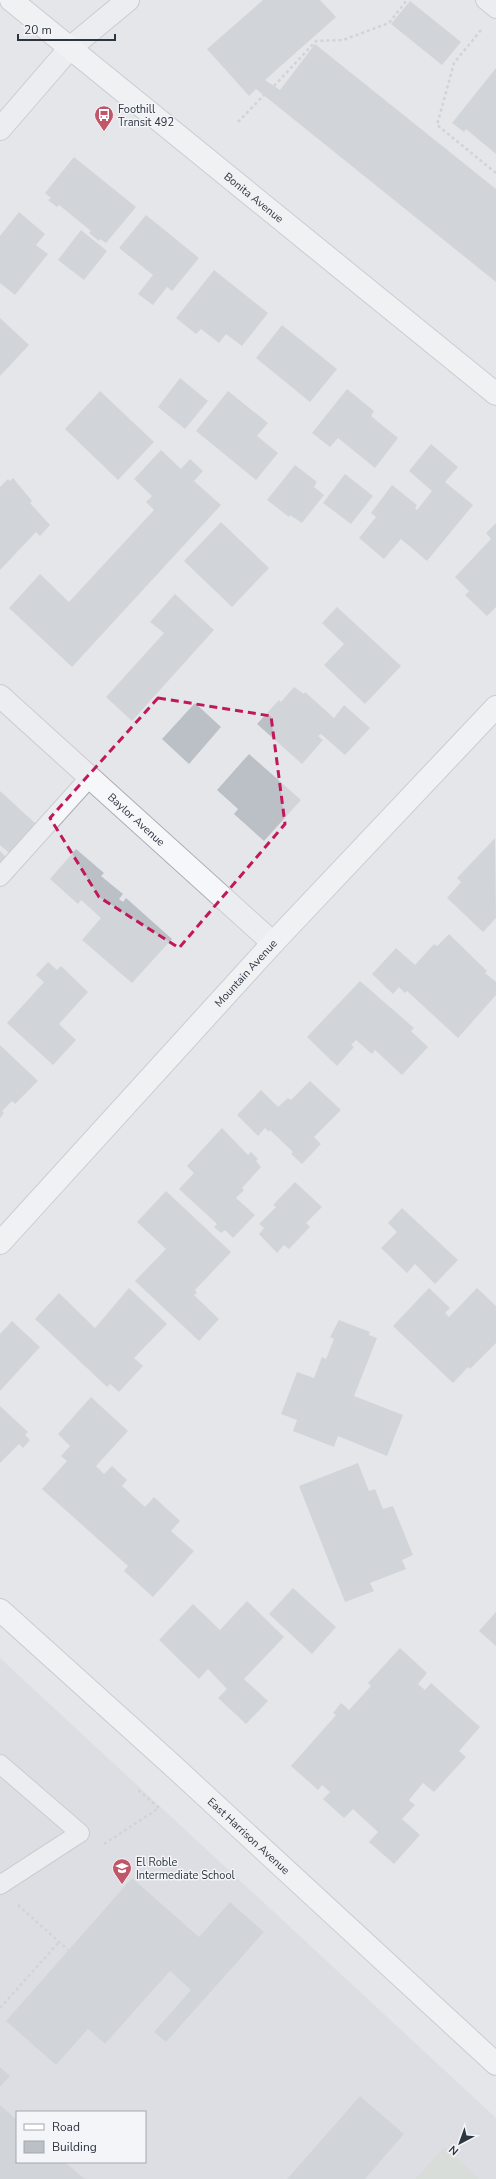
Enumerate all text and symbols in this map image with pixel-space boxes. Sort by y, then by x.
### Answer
scale bar [18,16,115,42]
text: 20 m [24,22,52,38]
place label: Foothill Transit 492 [118,102,174,130]
bus stop icon: Foothill Transit 492 [93,104,115,132]
street label: Bonita Avenue [221,169,287,226]
street label: Baylor Avenue [105,790,168,849]
street label: Mountain Avenue [211,936,281,1010]
street label: East Harrison Avenue [204,1794,293,1878]
place label: El Roble Intermediate School [136,1855,236,1883]
school or university icon: El Roble Intermediate School [111,1857,133,1885]
legend [16,2111,146,2163]
text: Road [52,2119,80,2135]
north arrow [440,2123,480,2163]
text: Building [52,2139,97,2155]
text: N [446,2142,462,2159]

